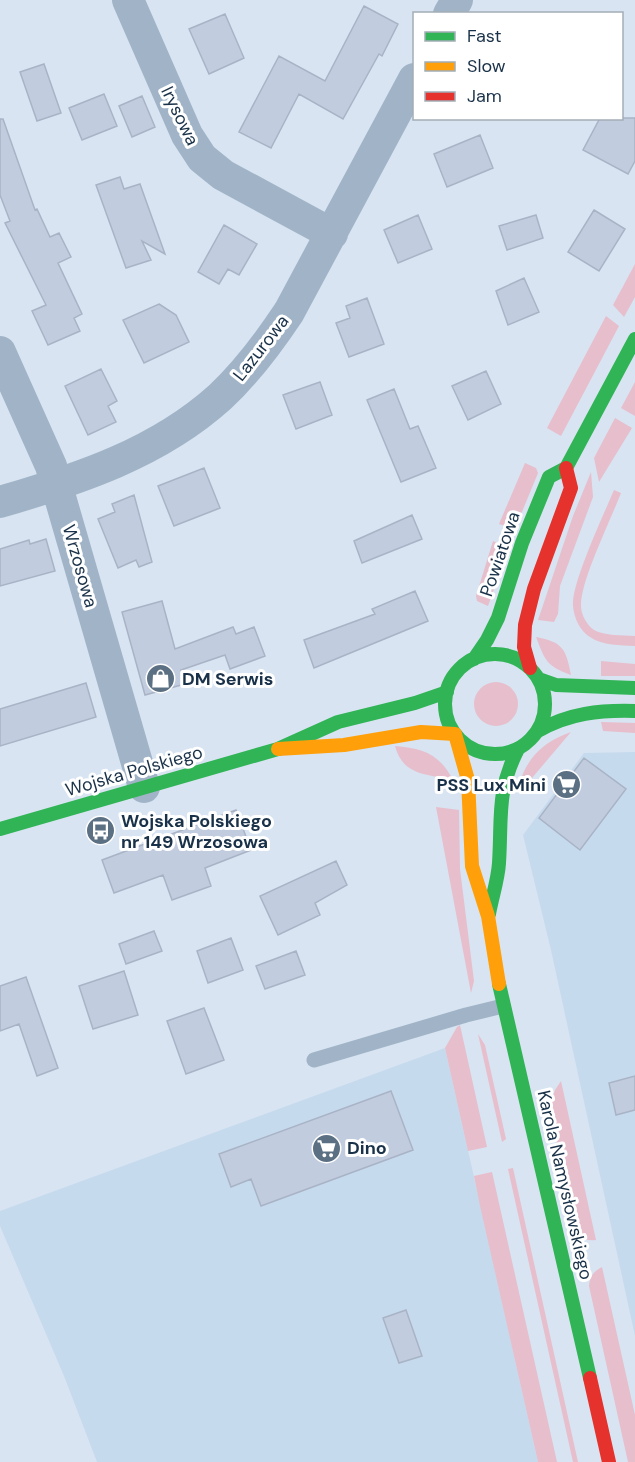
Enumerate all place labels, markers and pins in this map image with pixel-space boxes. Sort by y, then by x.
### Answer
shop icon: DM Serwis [145,663,177,695]
place label: DM Serwis [182,667,273,691]
supermarket icon: PSS Lux Mini [551,769,583,801]
place label: PSS Lux Mini [436,773,546,797]
place label: Wojska Polskiego nr 149 Wrzosowa [121,809,272,854]
bus stop icon: Wojska Polskiego nr 149 Wrzosowa [84,815,116,847]
supermarket icon: Dino [310,1132,342,1164]
place label: Dino [347,1136,387,1160]

